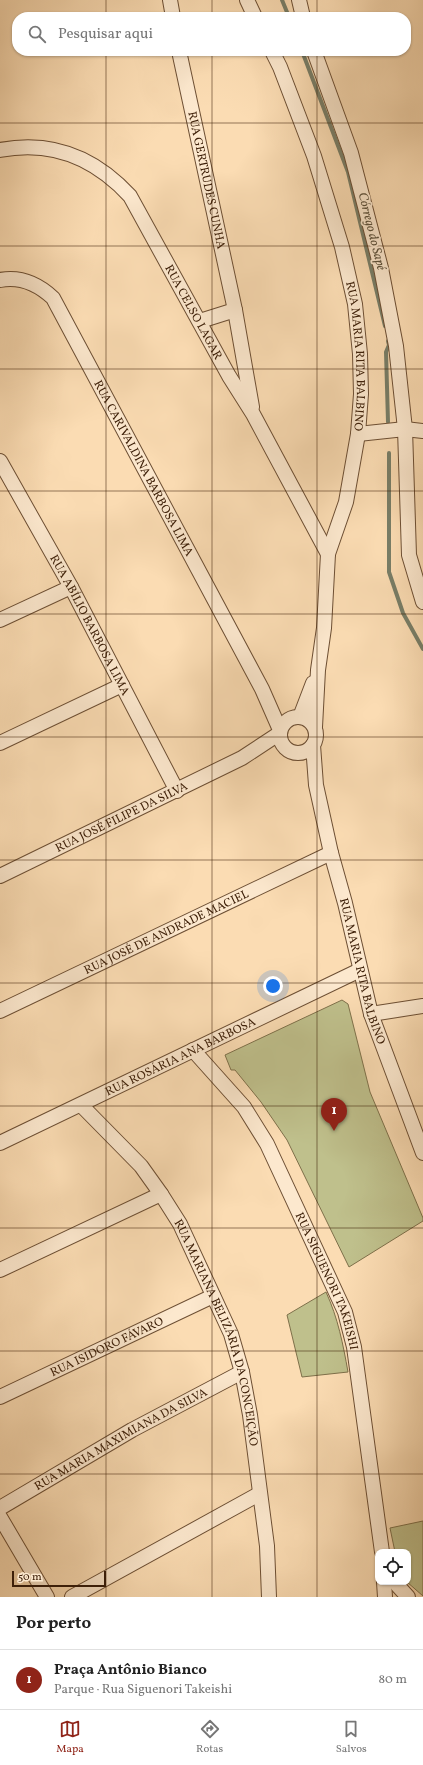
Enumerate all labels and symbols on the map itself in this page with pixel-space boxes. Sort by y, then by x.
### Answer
street label: RUA GERTRUDES CUNHA [183,110,229,251]
water label: Córrego do Sapé [353,191,390,274]
street label: RUA CELSO LAGAR [160,262,226,363]
street label: RUA MARIA RITA BALBINO [341,280,368,432]
street label: RUA CARIVALDINA BARBOSA LIMA [89,377,197,560]
street label: RUA ABÍLIO BARBOSA LIMA [45,552,133,699]
street label: RUA JOSÉ FILIPE DA SILVA [53,778,191,857]
street label: RUA JOSÉ DE ANDRADE MACIEL [81,886,252,979]
street label: RUA MARIA RITA BALBINO [335,896,389,1047]
your location [263,976,283,996]
street label: RUA ROSÁRIA ANA BARBOSA [103,1014,259,1100]
pin: 1 [321,1098,347,1131]
street label: RUA SIGUENORI TAKEISHI [291,1210,361,1351]
street label: RUA MARIANA BELIZÁRIA DA CONCEIÇÃO [170,1216,261,1447]
street label: RUA ISIDORO FÁVARO [48,1314,166,1381]
street label: RUA MARIA MAXIMIANA DA SILVA [32,1385,211,1495]
scale bar [12,1569,106,1588]

